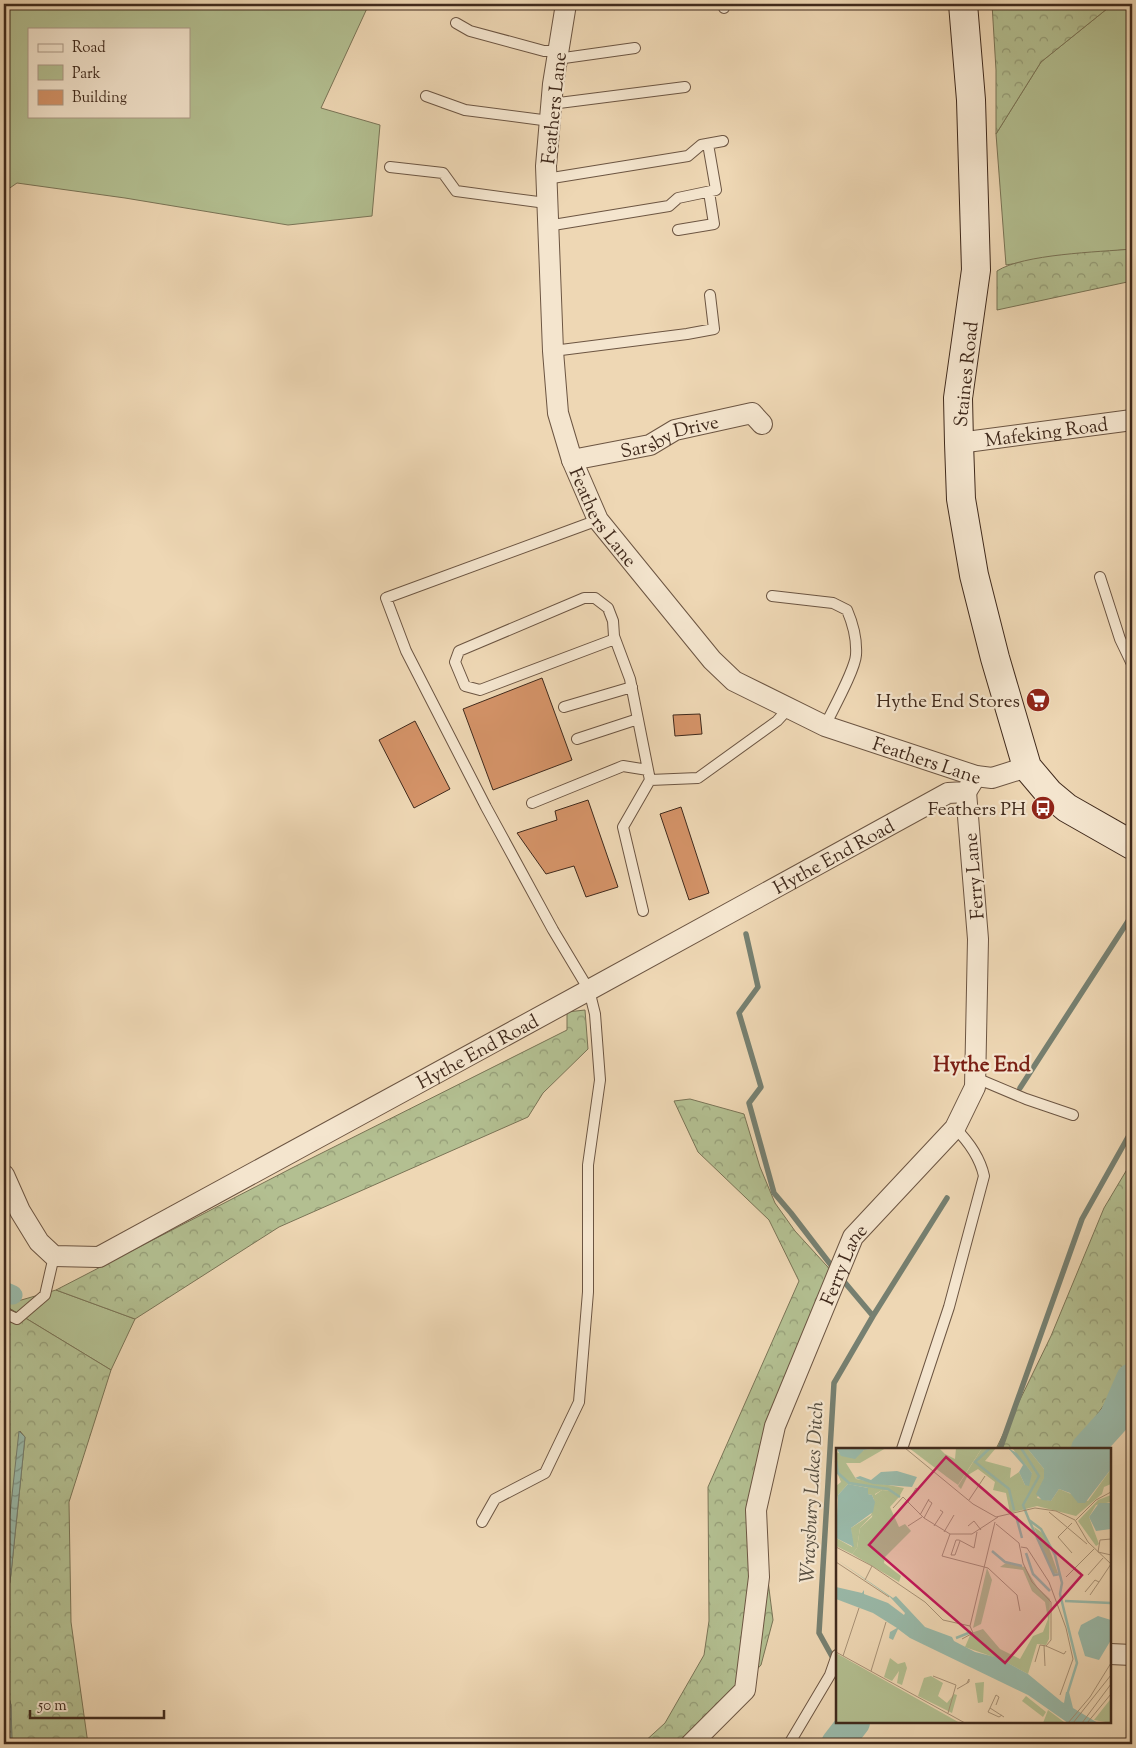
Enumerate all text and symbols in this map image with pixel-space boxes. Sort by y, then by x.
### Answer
legend [28,28,190,118]
text: Road [72,38,106,59]
street label: Feathers Lane [536,51,575,166]
text: Park [72,64,101,85]
text: Building [72,88,127,109]
street label: Staines Road [949,320,986,428]
street label: Sarsby Drive [618,410,722,466]
street label: Mafeking Road [983,412,1110,455]
street label: Feathers Lane [561,464,642,574]
supermarket icon: Hythe End Stores [1025,687,1051,713]
place label: Hythe End Stores [876,689,1020,716]
street label: Feathers Lane [868,732,982,792]
bus stop icon: Feathers PH [1030,795,1056,821]
place label: Feathers PH [928,797,1026,824]
street label: Hythe End Road [769,814,900,902]
street label: Ferry Lane [958,831,993,920]
street label: Hythe End Road [413,1009,544,1097]
district label: Hythe End [933,1051,1031,1081]
street label: Ferry Lane [815,1219,875,1310]
water label: Wraysbury Lakes Ditch [794,1400,833,1584]
inset map [836,1448,1111,1723]
scale bar [30,1688,164,1720]
text: 50 m [37,1696,67,1717]

